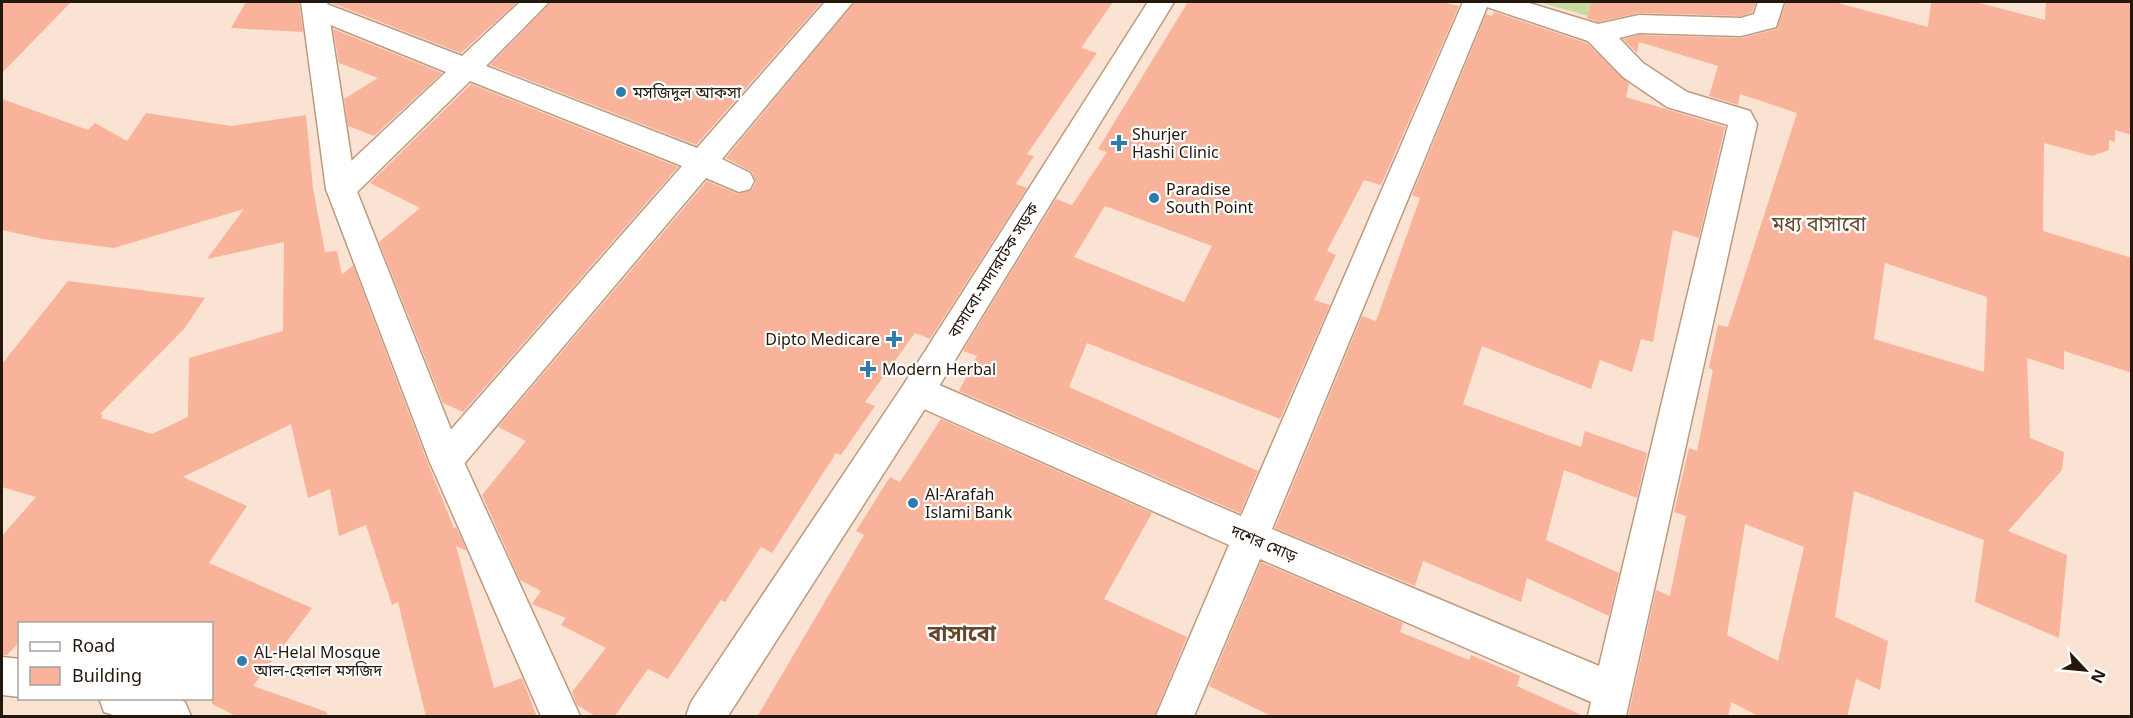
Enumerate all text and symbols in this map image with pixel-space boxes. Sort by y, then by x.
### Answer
place label: মসজিদুল আকসা [632,81,742,103]
marker: মসজিদুল আকসা [614,85,628,99]
place label: Shurjer Hashi Clinic [1132,123,1219,163]
marker: Shurjer Hashi Clinic [1110,134,1128,152]
place label: Paradise South Point [1166,178,1254,218]
marker: Paradise South Point [1147,191,1161,205]
street label: বাসাবো-মাদারটেক সড়ক [942,197,1044,343]
district label: মধ্য বাসাবো [1771,210,1867,237]
place label: Dipto Medicare [765,328,880,350]
marker: Dipto Medicare [885,330,903,348]
place label: Modern Herbal [882,358,996,380]
marker: Modern Herbal [859,360,877,378]
place label: Al-Arafah Islami Bank [925,483,1013,523]
marker: Al-Arafah Islami Bank [906,496,920,510]
street label: দশের মোড় [1227,519,1301,567]
district label: বাসাবো [927,617,997,647]
legend [18,622,213,700]
text: Road [72,633,115,657]
north arrow [2055,640,2115,700]
place label: AL-Helal Mosque আল-হেলাল মসজিদ [253,641,383,681]
marker: AL-Helal Mosque আল-হেলাল মসজিদ [235,654,249,668]
text: Building [72,663,142,687]
text: N [2086,666,2111,687]

